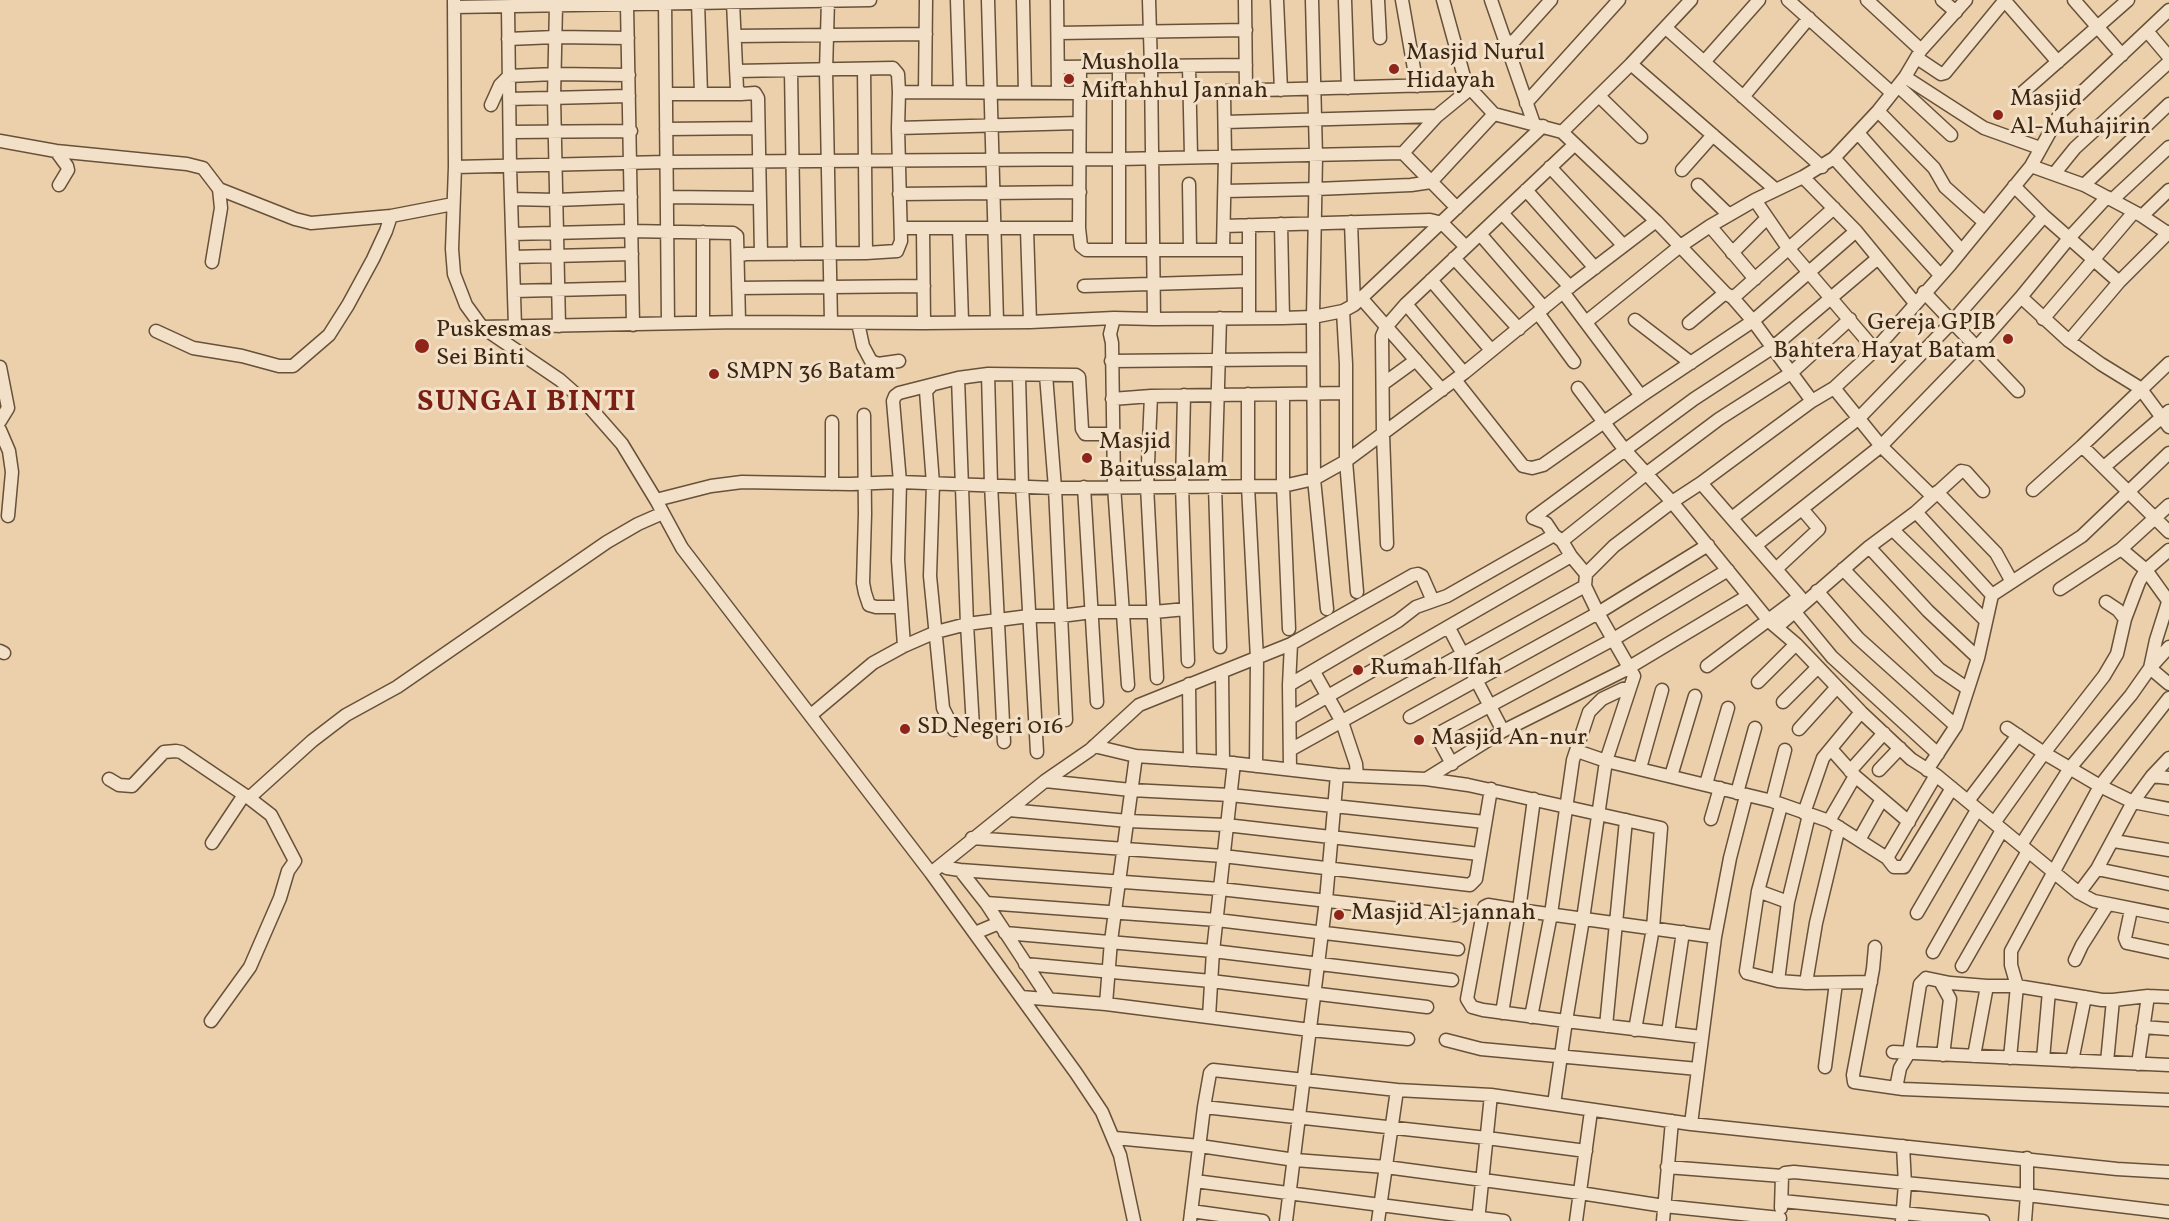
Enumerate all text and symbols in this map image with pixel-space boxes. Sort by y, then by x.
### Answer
place label: Masjid Nurul Hidayah [1406,41,1545,97]
place label: Musholla Miftahhul Jannah [1081,51,1268,107]
marker: Masjid Nurul Hidayah [1387,62,1401,76]
marker: Musholla Miftahhul Jannah [1062,72,1076,86]
place label: Masjid Al-Muhajirin [2010,87,2151,143]
marker: Masjid Al-Muhajirin [1991,108,2005,122]
place label: Gereja GPIB Bahtera Hayat Batam [1773,311,1996,367]
place label: Puskesmas Sei Binti [436,318,552,374]
marker: Gereja GPIB Bahtera Hayat Batam [2001,332,2015,346]
marker: Puskesmas Sei Binti [413,337,431,355]
place label: SMPN 36 Batam [726,360,896,388]
marker: SMPN 36 Batam [707,367,721,381]
district label: SUNGAI BINTI [417,386,637,422]
place label: Masjid Baitussalam [1099,430,1228,486]
marker: Masjid Baitussalam [1080,451,1094,465]
place label: Rumah Ilfah [1370,656,1502,684]
marker: Rumah Ilfah [1351,663,1365,677]
place label: SD Negeri 016 [917,715,1063,743]
marker: SD Negeri 016 [898,722,912,736]
place label: Masjid An-nur [1431,726,1587,754]
marker: Masjid An-nur [1412,733,1426,747]
place label: Masjid Al-jannah [1351,901,1536,929]
marker: Masjid Al-jannah [1332,908,1346,922]

